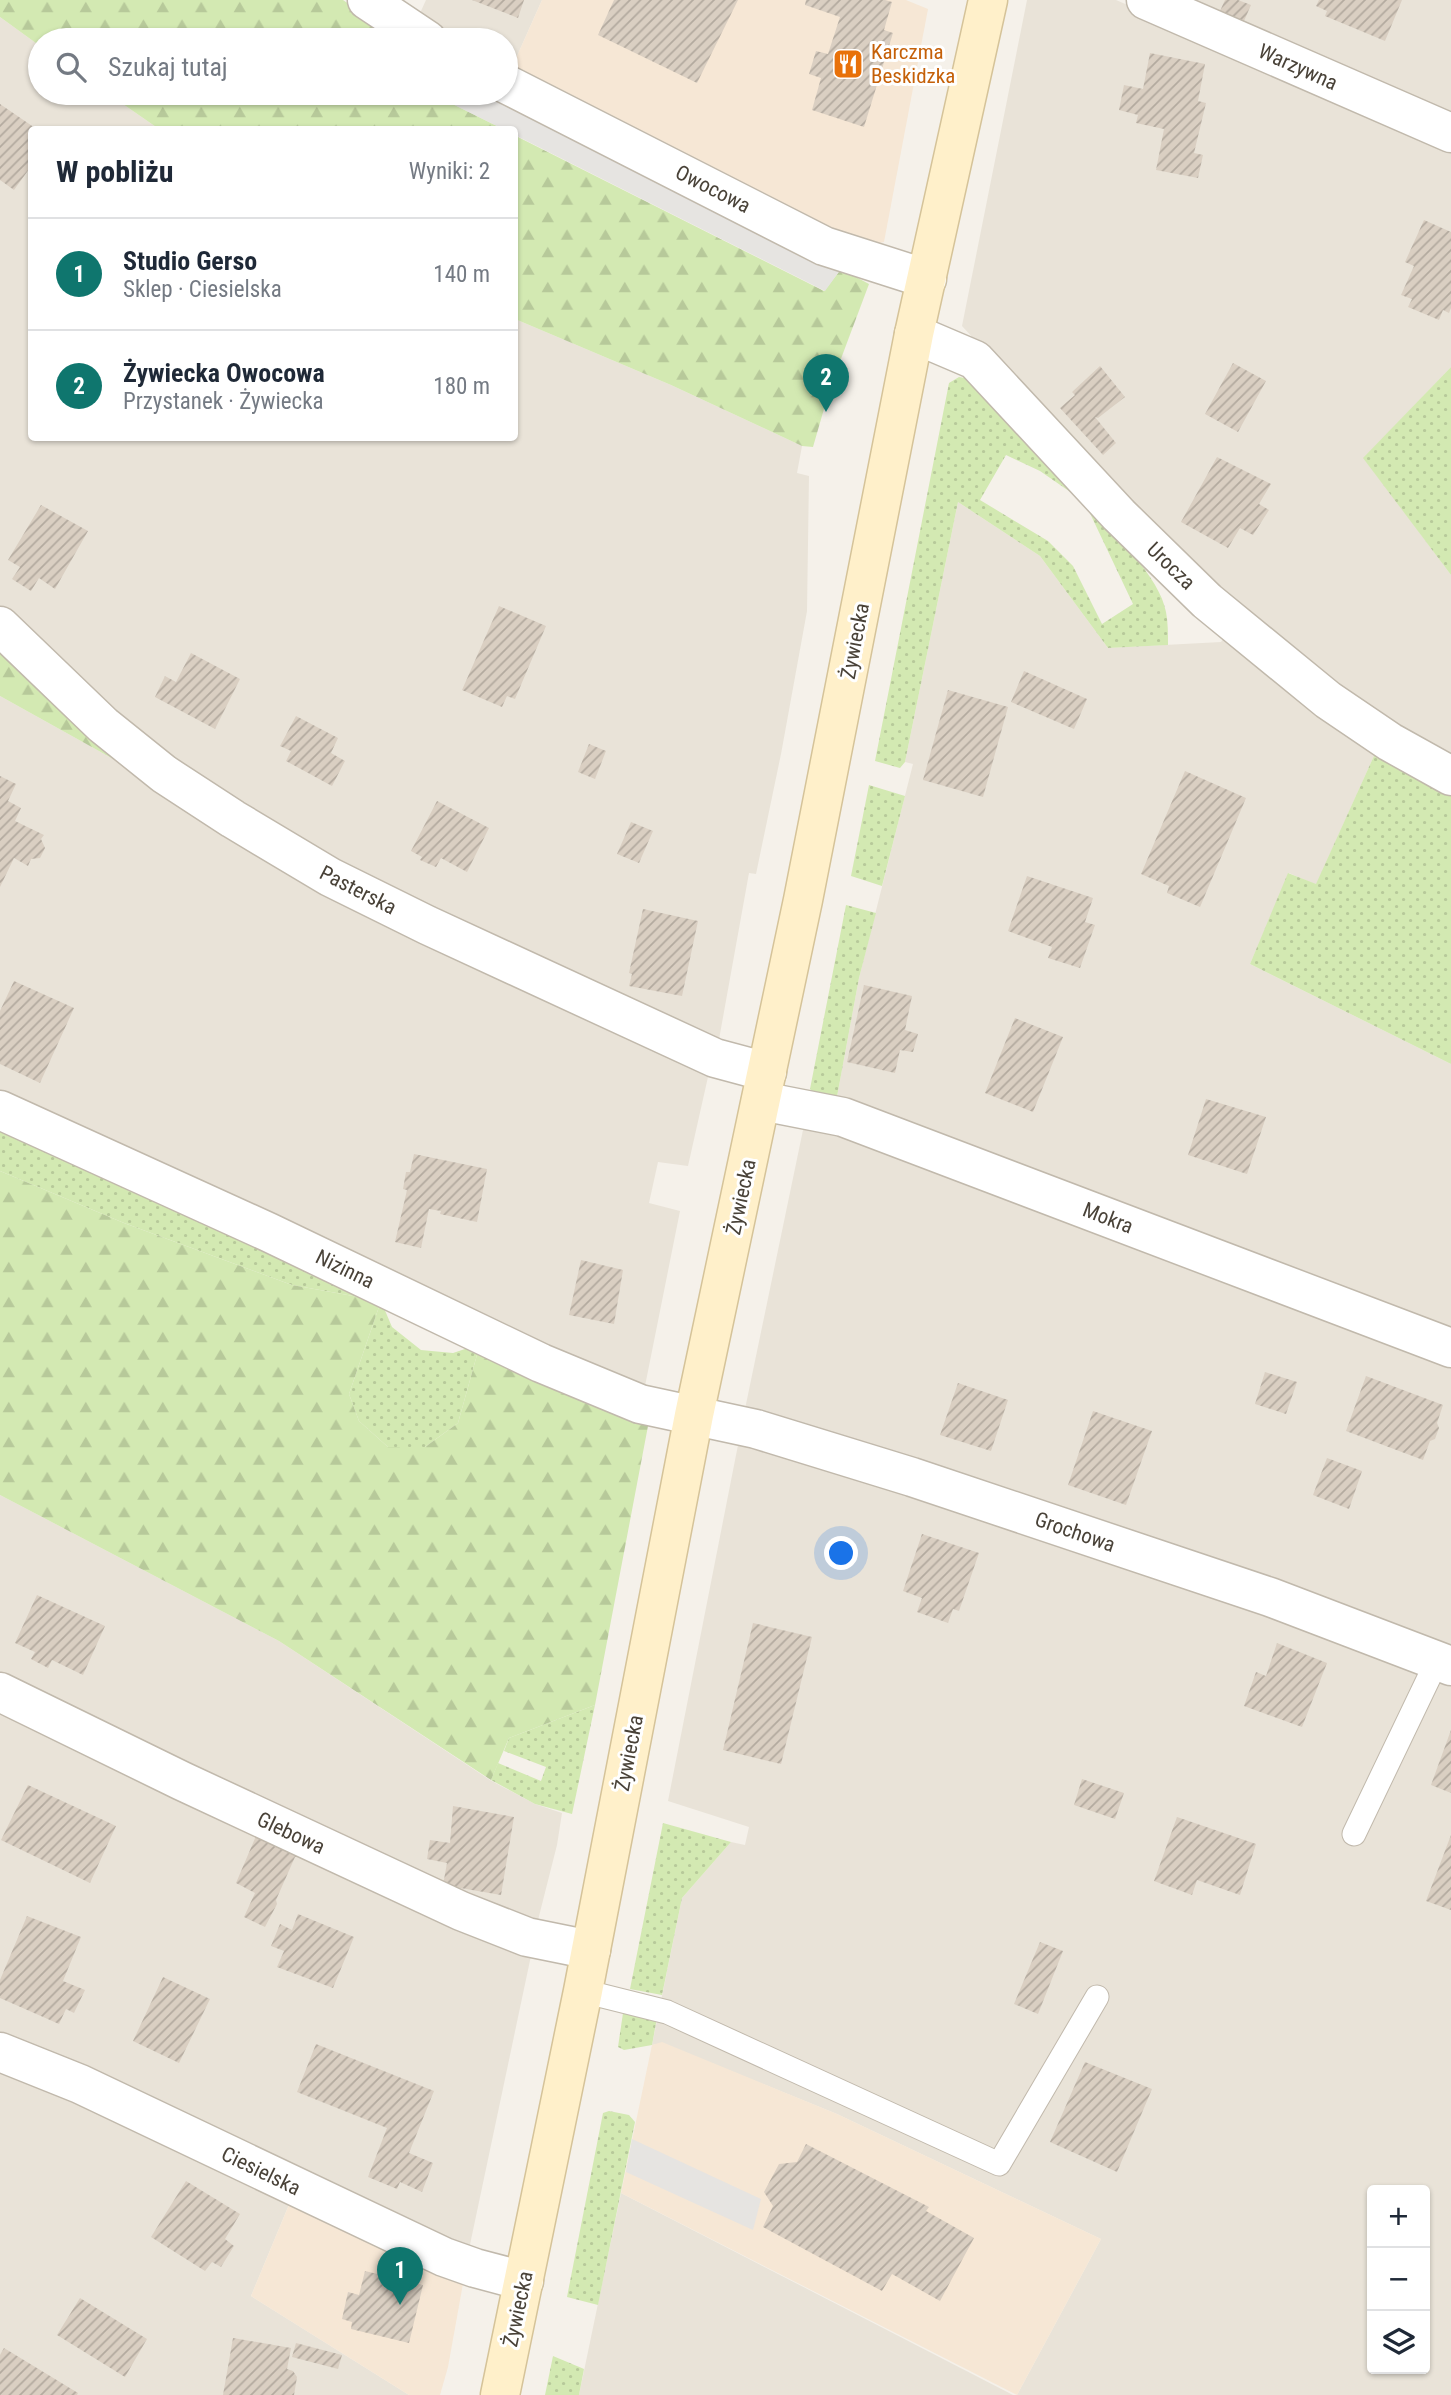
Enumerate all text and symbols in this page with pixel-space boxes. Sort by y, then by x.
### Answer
search box [28,28,518,105]
street label: Warzywna [1255,39,1341,95]
place label: Karczma Beskidzka [871,40,955,88]
restaurant icon: Karczma Beskidzka [831,47,865,81]
icon: search [52,48,90,86]
text: Szukaj tutaj [108,52,228,82]
text: W pobliżu [56,154,173,189]
text: Wyniki: 2 [409,158,490,185]
street label: Owocowa [672,160,754,218]
text: Studio Gerso [123,246,257,276]
text: 1 [73,261,85,288]
text: 140 m [433,261,490,288]
text: Sklep · Ciesielska [123,276,282,303]
pin: 2 [803,354,849,412]
text: Żywiecka Owocowa [123,358,325,388]
text: 2 [73,373,85,400]
text: 180 m [433,373,490,400]
text: Przystanek · Żywiecka [123,388,324,415]
street label: Urocza [1142,537,1200,595]
street label: Żywiecka [836,601,874,681]
street label: Pasterska [316,861,400,919]
street label: Żywiecka [721,1157,761,1237]
street label: Mokra [1079,1197,1137,1239]
street label: Nizinna [312,1245,378,1293]
street label: Grochowa [1032,1507,1118,1557]
your location [824,1536,858,1570]
street label: Żywiecka [610,1713,648,1793]
street label: Glebowa [253,1807,329,1859]
street label: Ciesielska [218,2142,304,2200]
map controls [1367,2185,1430,2374]
button: + [1367,2185,1430,2248]
pin: 1 [377,2247,423,2305]
button: − [1367,2248,1430,2311]
street label: Żywiecka [498,2269,538,2349]
button: layers [1367,2311,1430,2374]

